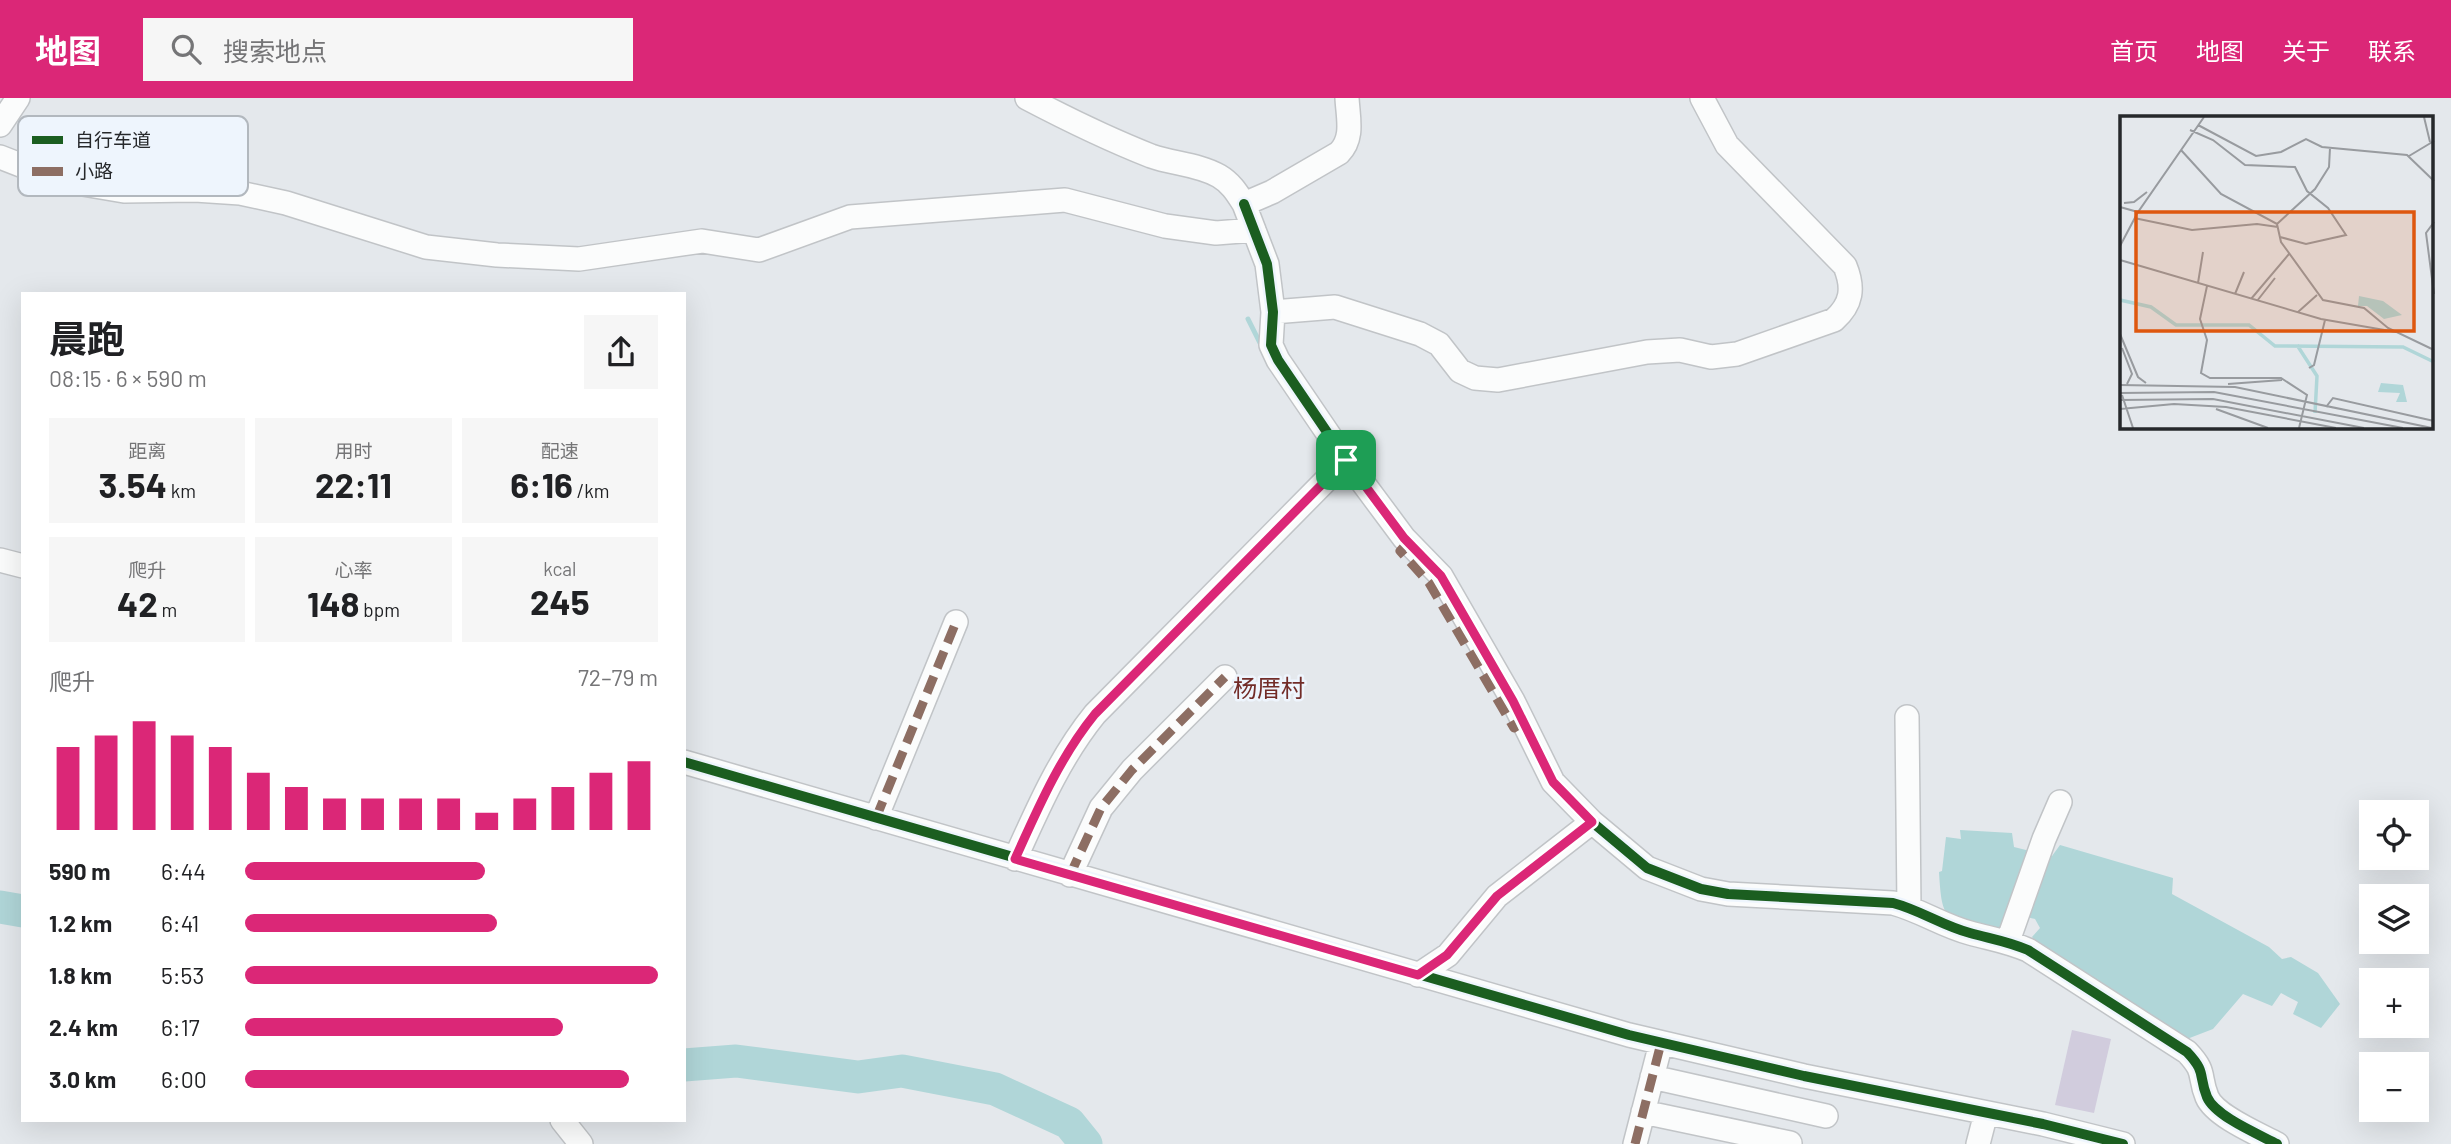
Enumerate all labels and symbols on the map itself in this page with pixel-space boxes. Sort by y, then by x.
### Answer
legend [18,116,248,196]
inset map [2120,116,2434,429]
text: 自行车道 [75,128,151,151]
text: 小路 [75,159,113,182]
pin [1316,430,1376,490]
district label: 杨厝村 [1233,673,1305,702]

